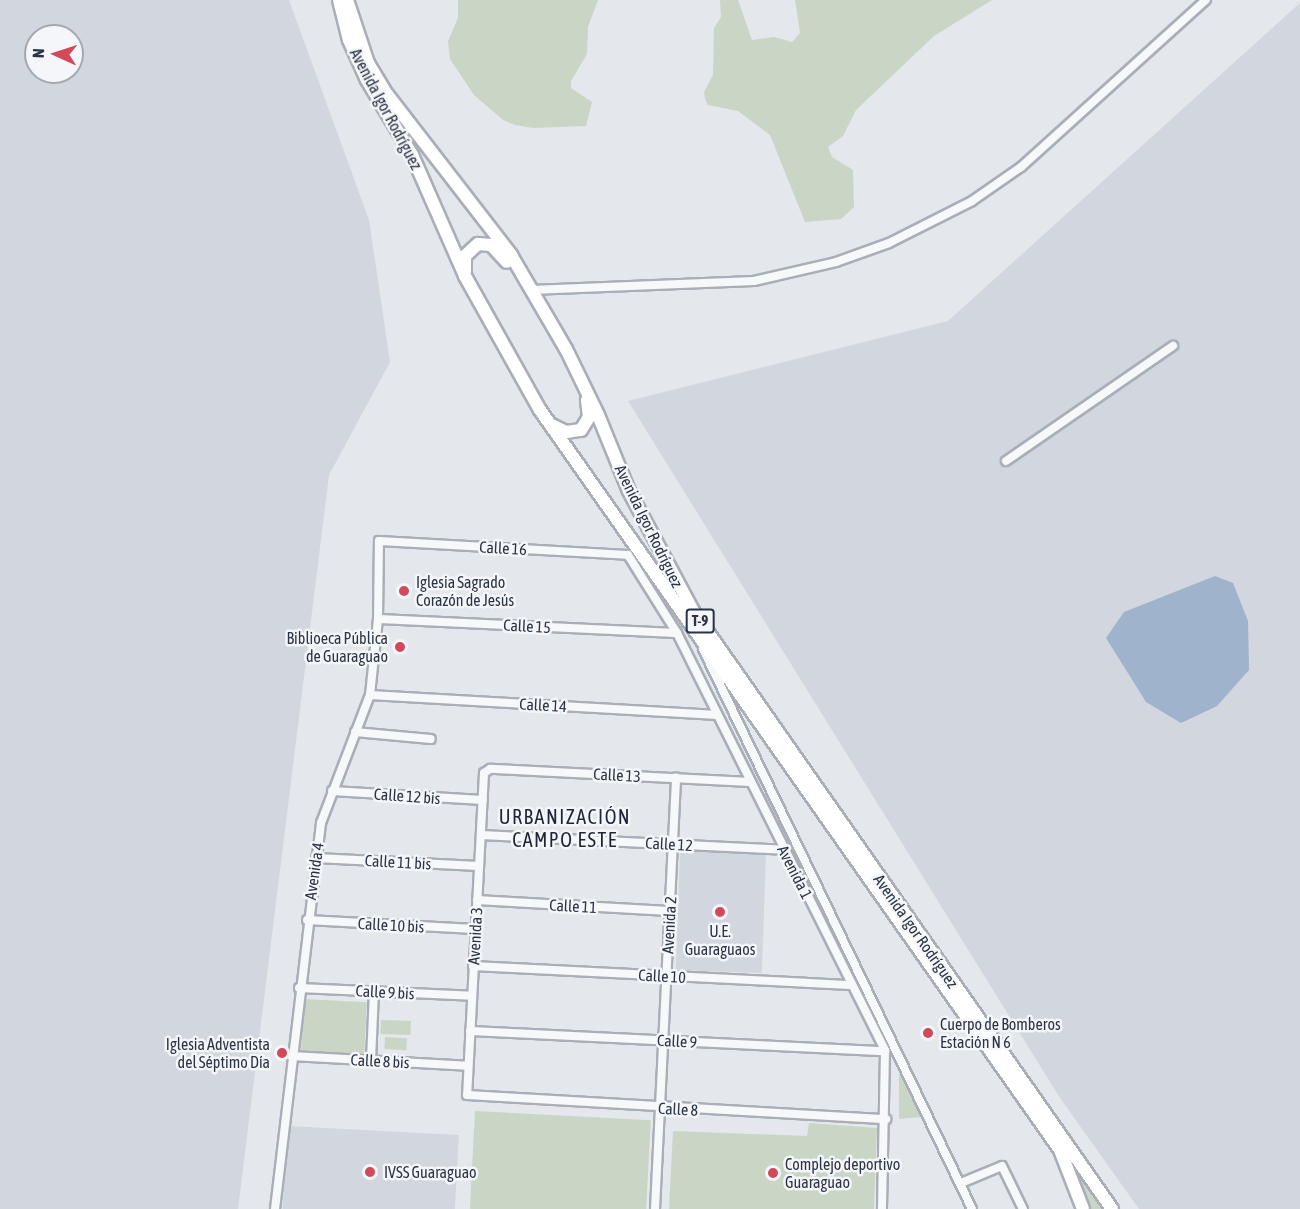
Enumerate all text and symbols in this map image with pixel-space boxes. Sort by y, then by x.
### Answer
north arrow [24,24,84,84]
street label: Avenida Igor Rodríguez [346,45,426,173]
text: N [29,48,47,58]
street label: Avenida Igor Rodríguez [611,461,687,591]
street label: Calle 16 [479,537,527,559]
place label: Iglesia Sagrado Corazón de Jesús [416,572,514,610]
marker: Iglesia Sagrado Corazón de Jesús [397,584,411,598]
road number: T-9 [685,609,715,633]
street label: Calle 15 [503,615,551,637]
place label: Biblioeca Pública de Guaraguao [287,628,388,666]
marker: Biblioeca Pública de Guaraguao [393,640,407,654]
street label: Calle 14 [519,694,567,716]
street label: Calle 13 [593,764,641,786]
street label: Calle 12 bis [373,784,441,808]
district label: URBANIZACIÓN CAMPO ESTE [499,804,631,851]
street label: Calle 12 [645,833,693,855]
street label: Avenida 4 [300,841,328,901]
street label: Avenida 1 [773,842,817,902]
street label: Calle 11 bis [364,851,432,873]
street label: Avenida Igor Rodríguez [870,870,962,992]
street label: Calle 11 [549,895,597,917]
street label: Avenida 2 [658,896,680,954]
marker: U.E. Guaraguaos [713,905,727,919]
street label: Avenida 3 [464,907,486,965]
street label: Calle 10 bis [357,914,425,936]
place label: U.E. Guaraguaos [685,921,755,959]
street label: Calle 10 [638,965,686,987]
street label: Calle 9 bis [355,981,415,1003]
place label: Cuerpo de Bomberos Estación N 6 [940,1014,1061,1052]
marker: Cuerpo de Bomberos Estación N 6 [921,1026,935,1040]
street label: Calle 9 [657,1030,697,1052]
place label: Iglesia Adventista del Séptimo Día [166,1034,270,1072]
marker: Iglesia Adventista del Séptimo Día [275,1046,289,1060]
street label: Calle 8 bis [350,1050,410,1072]
street label: Calle 8 [658,1098,698,1120]
place label: Complejo deportivo Guaraguao [785,1154,900,1192]
place label: IVSS Guaraguao [384,1162,477,1182]
marker: IVSS Guaraguao [361,1163,379,1181]
marker: Complejo deportivo Guaraguao [766,1166,780,1180]

